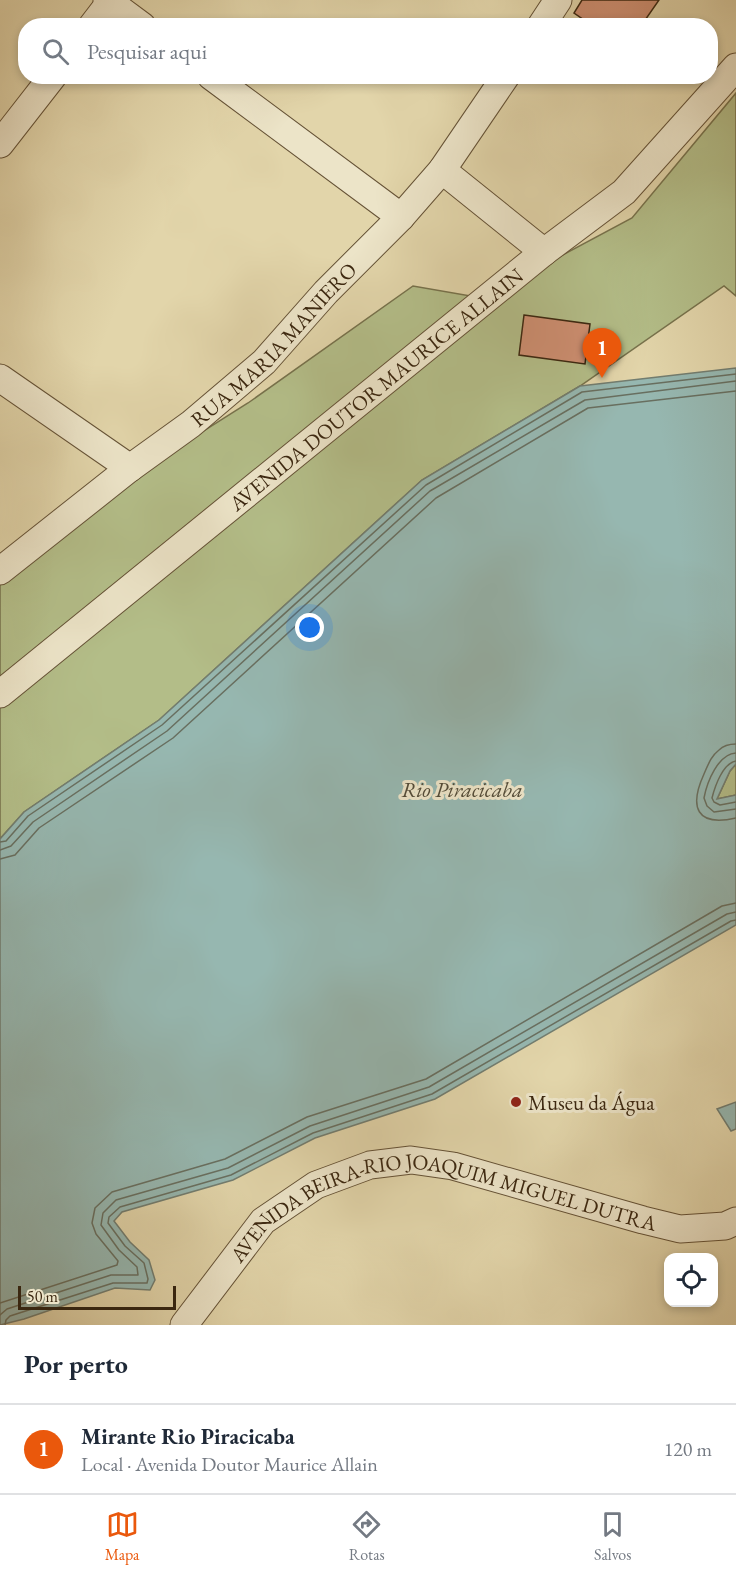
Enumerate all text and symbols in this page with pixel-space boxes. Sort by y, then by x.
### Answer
search box [18,18,718,84]
icon: search [39,35,72,68]
text: Pesquisar aqui [87,37,207,66]
street label: RUA MARIA MANIERO [185,256,362,432]
street label: AVENIDA DOUTOR MAURICE ALLAIN [222,261,528,517]
pin: 1 [582,328,622,378]
your location [295,613,324,642]
water label: Rio Piracicaba [401,775,523,804]
place label: Museu da Água [528,1089,655,1116]
marker: Museu da Água [509,1095,523,1109]
text: AVENIDA BEIRA-RIO JOAQUIM MIGUEL DUTRA [223,1146,660,1268]
street label: AVENIDA BEIRA-RIO JOAQUIM MIGUEL DUTRA [214,1210,678,1284]
map controls [664,1253,718,1307]
button: locate [664,1253,718,1307]
scale bar [18,1283,176,1310]
text: 50 m [27,1286,58,1307]
text: Por perto [24,1347,128,1381]
text: Mirante Rio Piracicaba [81,1422,295,1451]
text: 1 [38,1436,49,1462]
text: 120 m [664,1436,712,1462]
text: Local · Avenida Doutor Maurice Allain [81,1451,378,1477]
tab: Mapa [105,1508,140,1565]
tab: Rotas [349,1508,385,1565]
tab: Salvos [594,1508,631,1565]

